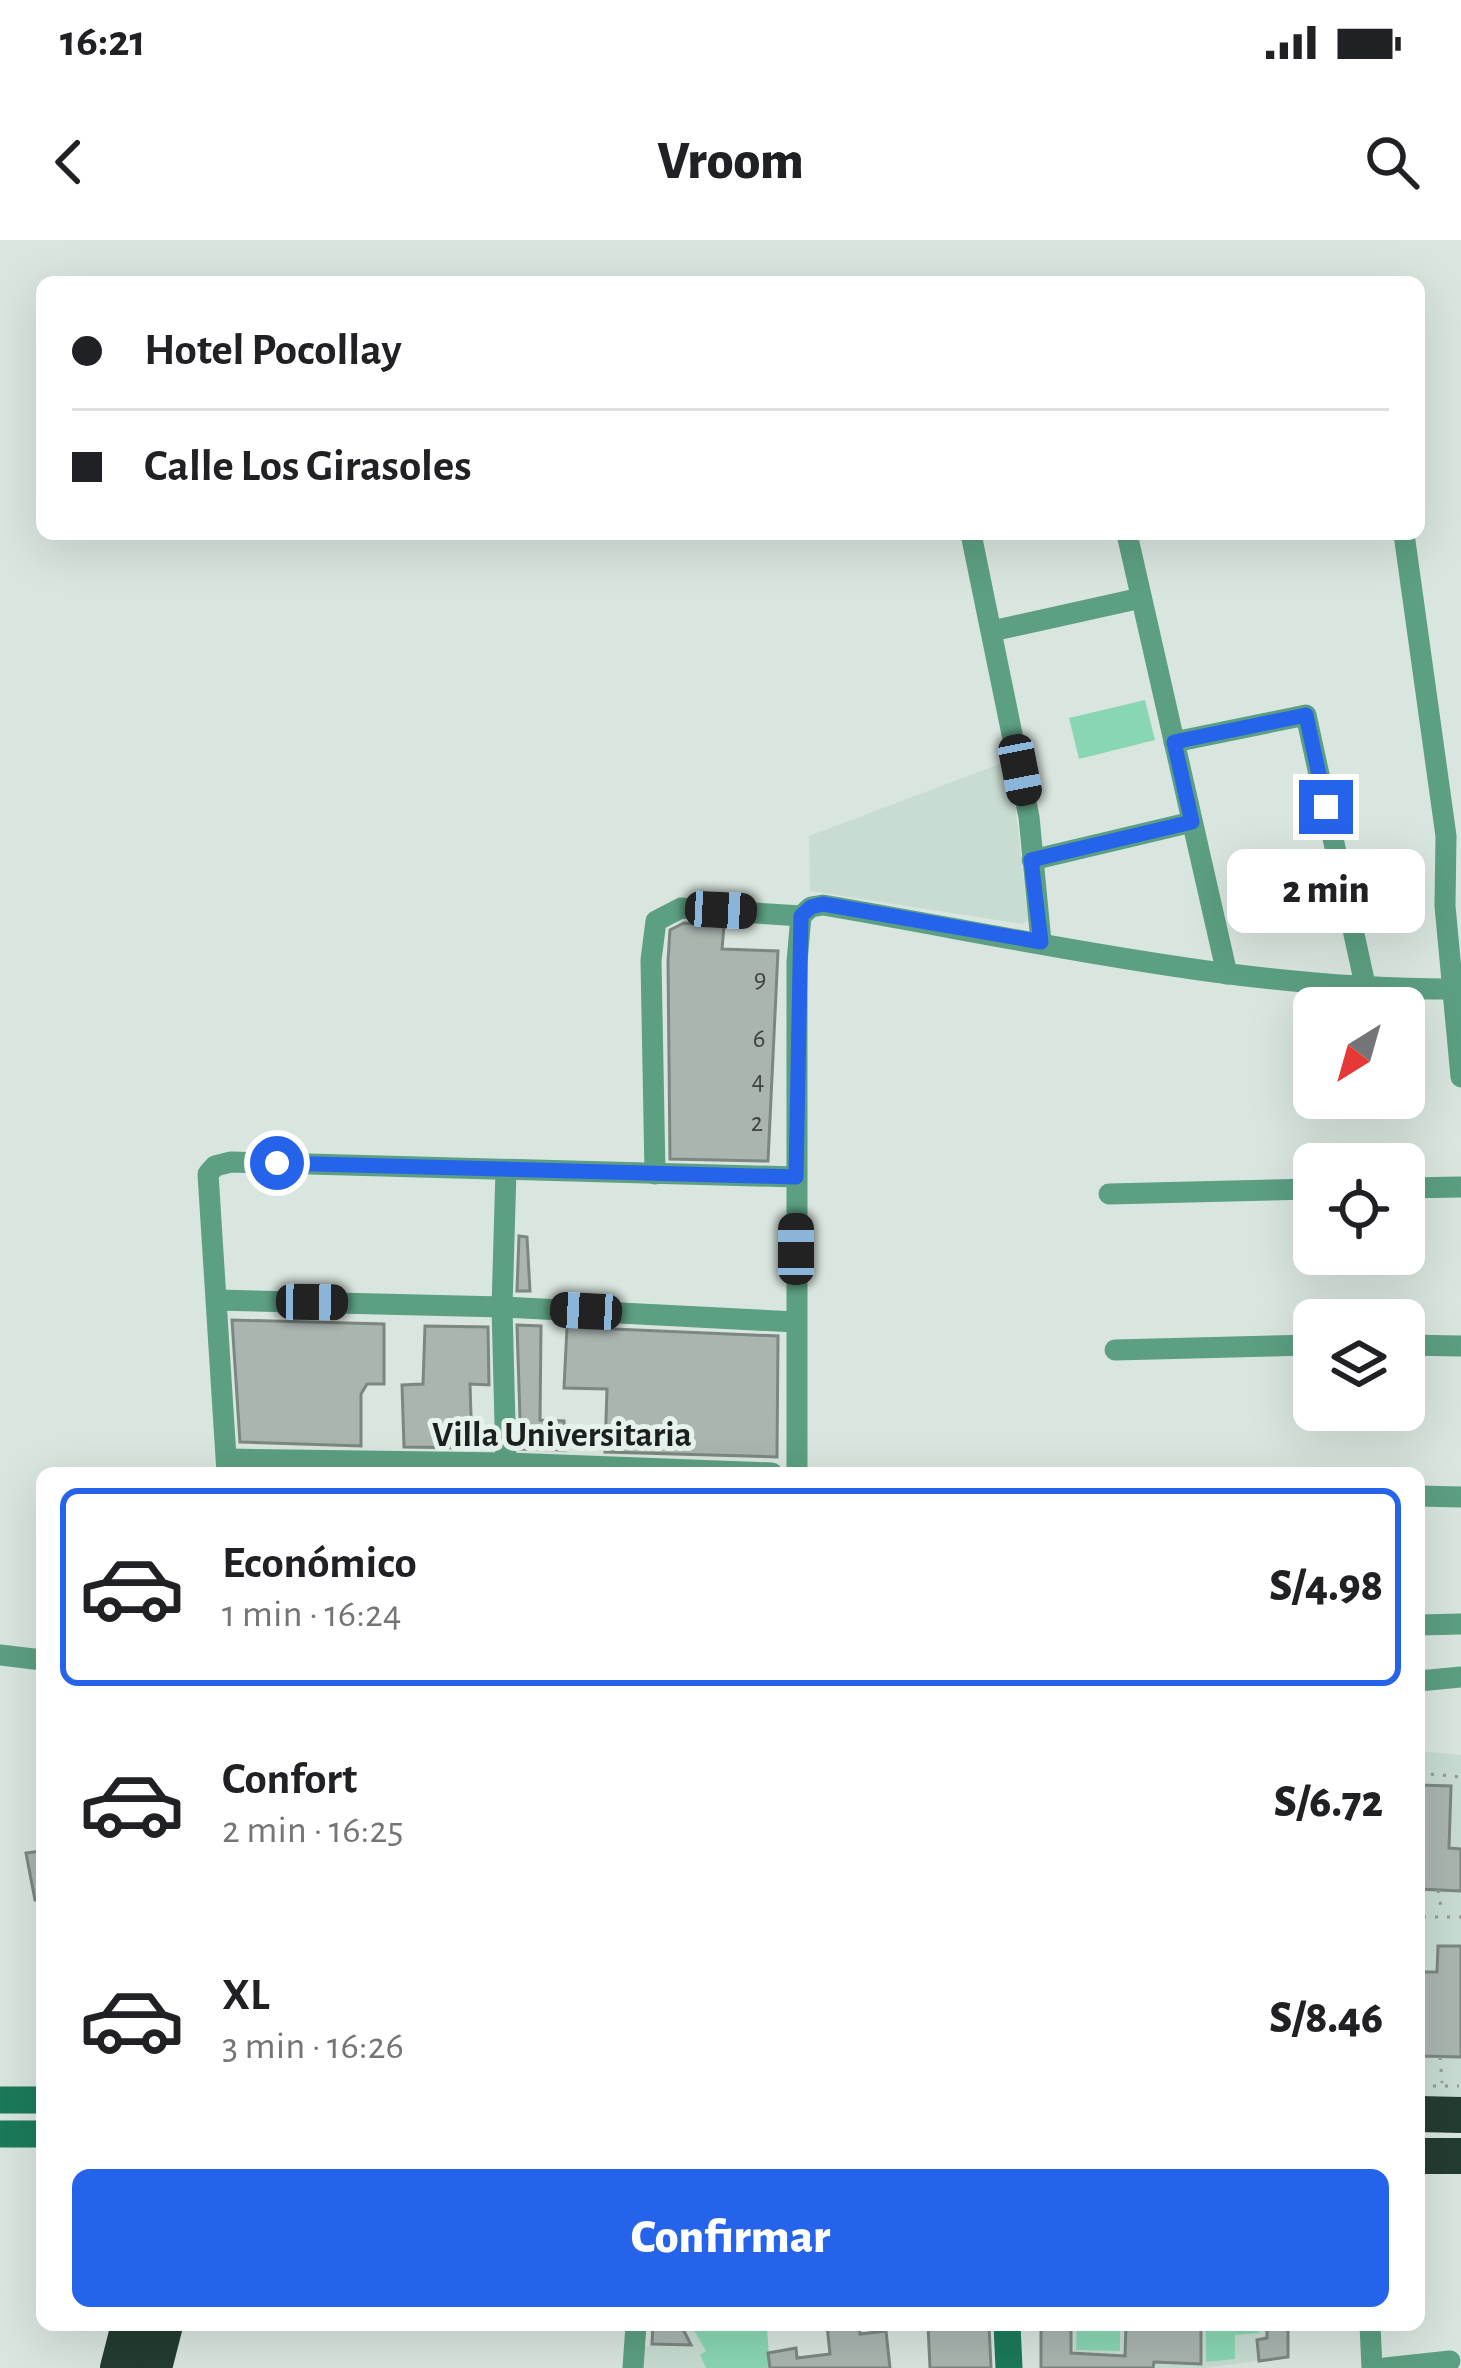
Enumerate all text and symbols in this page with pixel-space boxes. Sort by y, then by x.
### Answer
text: 16:21 [60,19,146,64]
icon: back [36,129,102,195]
icon: search [1359,129,1425,195]
text: Vroom [657,135,804,189]
text: Hotel Pocollay [144,328,402,373]
text: Calle Los Girasoles [144,444,471,489]
car [995,731,1045,809]
route end [1299,780,1353,834]
callout: 2 min [1227,849,1425,933]
text: 2 min [1282,871,1370,910]
car [684,890,758,930]
house number: 9 [754,965,766,992]
north arrow [1293,987,1425,1119]
map controls [1293,987,1425,1431]
house number: 6 [753,1025,765,1052]
house number: 4 [752,1067,765,1094]
house number: 2 [751,1109,763,1136]
route start [250,1136,304,1190]
button: locate [1293,1143,1425,1275]
car [778,1213,814,1285]
car [276,1283,348,1321]
car [549,1291,623,1331]
button: layers [1293,1299,1425,1431]
district label: Villa Universitaria [432,1417,692,1453]
icon: car [78,1533,186,1641]
text: Económico [222,1541,417,1586]
text: S/4.98 [1269,1564,1383,1609]
text: 1 min · 16:24 [222,1595,402,1634]
icon: car [78,1749,186,1857]
text: Confort [222,1757,357,1802]
text: S/6.72 [1274,1780,1383,1825]
text: 2 min · 16:25 [222,1811,403,1850]
icon: car [78,1965,186,2073]
text: XL [222,1973,270,2018]
text: S/8.46 [1269,1996,1383,2041]
text: 3 min · 16:26 [222,2027,404,2066]
button: Confirmar [72,2169,1389,2307]

